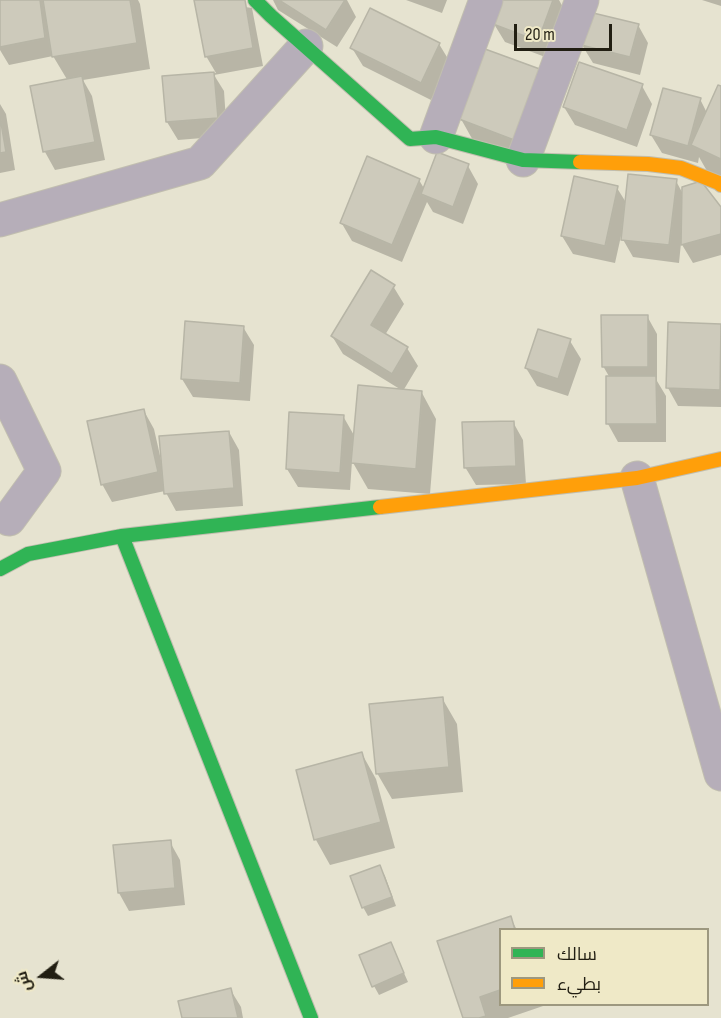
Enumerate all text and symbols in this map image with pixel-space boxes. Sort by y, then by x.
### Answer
scale bar [517,12,614,50]
text: 20 m [525,24,555,45]
legend [499,928,709,1006]
text: سالك [557,944,597,965]
north arrow [12,946,72,1006]
text: ش [12,969,36,994]
text: بطيء [557,974,601,995]

